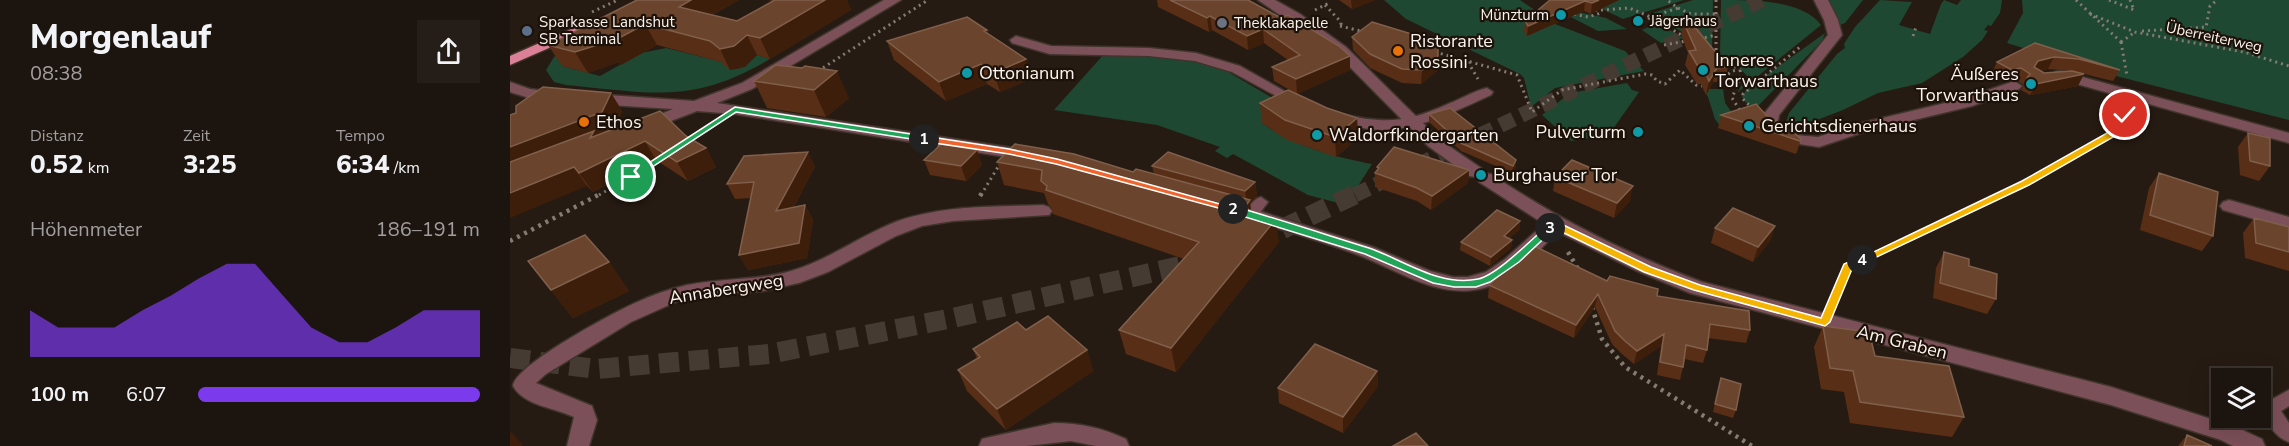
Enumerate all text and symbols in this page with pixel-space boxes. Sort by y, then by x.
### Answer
place label: Münzturm [1480,5,1549,25]
marker: Münzturm [1554,8,1568,22]
place label: Jägerhaus [1649,11,1717,31]
place label: Sparkasse Landshut SB Terminal [539,12,675,49]
place label: Theklakapelle [1234,13,1328,33]
marker: Jägerhaus [1631,14,1645,28]
text: Morgenlauf [30,15,211,60]
marker: Theklakapelle [1215,16,1229,30]
street label: Überreiterweg [2164,17,2264,57]
button: share [417,20,480,83]
marker: Sparkasse Landshut SB Terminal [520,24,534,38]
place label: Ristorante Rossini [1410,29,1493,74]
marker: Ristorante Rossini [1391,44,1405,58]
place label: Inneres Torwarthaus [1715,48,1818,93]
text: 08:38 [30,60,83,87]
place label: Ottonianum [979,61,1075,85]
place label: Äußeres Torwarthaus [1916,62,2019,107]
marker: Inneres Torwarthaus [1696,63,1710,77]
marker: Ottonianum [960,66,974,80]
marker: Äußeres Torwarthaus [2024,77,2038,91]
pin [2099,89,2150,140]
icon: check [2108,98,2141,131]
place label: Ethos [596,110,642,134]
place label: Gerichtsdienerhaus [1761,114,1917,138]
marker: Ethos [577,115,591,129]
marker: Gerichtsdienerhaus [1742,119,1756,133]
place label: Pulverturm [1536,120,1626,144]
place label: Waldorfkindergarten [1329,123,1499,147]
pin: 1 [909,124,939,154]
text: Distanz [30,125,84,147]
text: Zeit [183,125,210,147]
text: Tempo [336,125,385,147]
marker: Pulverturm [1631,125,1645,139]
text: 1 [919,128,929,150]
marker: Waldorfkindergarten [1310,128,1324,142]
text: 0.52 [30,147,84,182]
text: 3:25 [183,147,237,182]
text: 6:34 [336,147,390,182]
pin [605,151,656,202]
text: km [84,157,109,179]
text: /km [390,157,420,179]
icon: arrive [614,160,647,193]
place label: Burghauser Tor [1493,163,1618,187]
marker: Burghauser Tor [1474,168,1488,182]
pin: 2 [1218,194,1248,224]
text: 2 [1228,198,1238,220]
pin: 3 [1535,213,1565,243]
text: Höhenmeter [30,216,142,243]
text: 186–191 m [376,216,480,243]
text: 3 [1545,217,1555,239]
pin: 4 [1847,245,1877,275]
text: 4 [1857,249,1867,271]
street label: Annabergweg [667,268,785,310]
street label: Am Graben [1854,319,1950,365]
map controls [2211,368,2271,428]
button: layers [2211,368,2271,428]
text: 100 m [30,381,89,408]
text: 6:07 [126,381,167,408]

